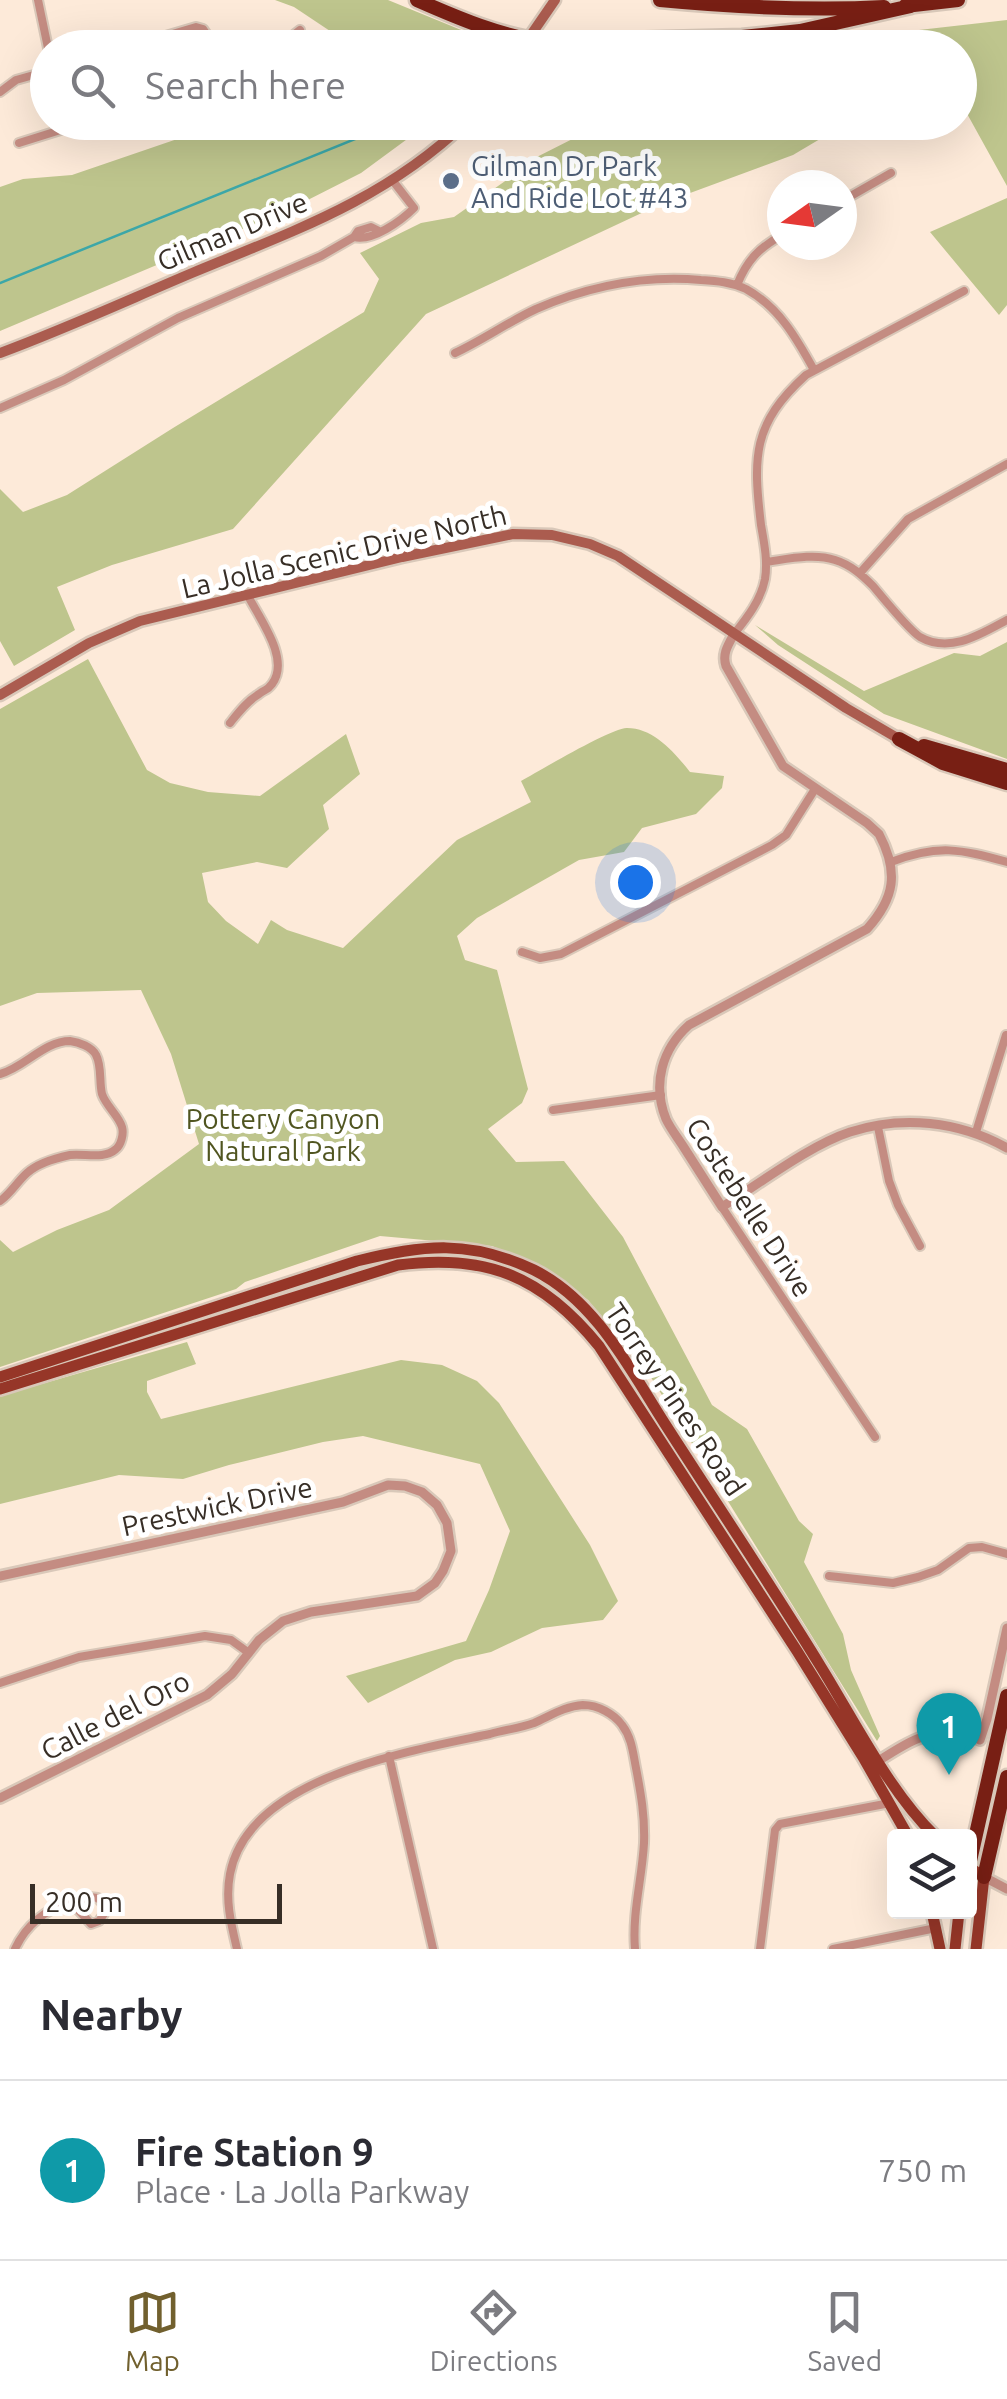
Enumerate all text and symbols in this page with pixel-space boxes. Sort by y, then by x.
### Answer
search box [30,30,977,140]
icon: search [65,58,120,113]
text: Search here [145,64,346,106]
place label: Gilman Dr Park And Ride Lot #43 [471,150,689,213]
marker: Gilman Dr Park And Ride Lot #43 [440,170,462,192]
north arrow [767,170,857,260]
street label: Gilman Drive [152,186,312,276]
street label: La Jolla Scenic Drive North [178,498,510,604]
your location [610,857,661,908]
park label: Pottery Canyon Natural Park [186,1103,380,1166]
street label: Costebelle Drive [681,1112,819,1302]
street label: Torrey Pines Road [600,1297,752,1501]
street label: Prestwick Drive [119,1471,315,1541]
street label: Calle del Oro [36,1664,194,1766]
pin: 1 [916,1692,982,1775]
map controls [887,1829,977,1919]
button: layers [887,1829,977,1919]
scale bar [30,1879,282,1924]
text: 200 m [45,1886,123,1917]
text: Nearby [40,1991,183,2038]
text: Fire Station 9 [135,2131,374,2173]
text: 1 [63,2152,82,2188]
text: 750 m [878,2152,967,2188]
text: Place · La Jolla Parkway [135,2173,469,2209]
tab: Map [125,2285,180,2376]
tab: Directions [430,2285,558,2376]
tab: Saved [808,2285,882,2376]

